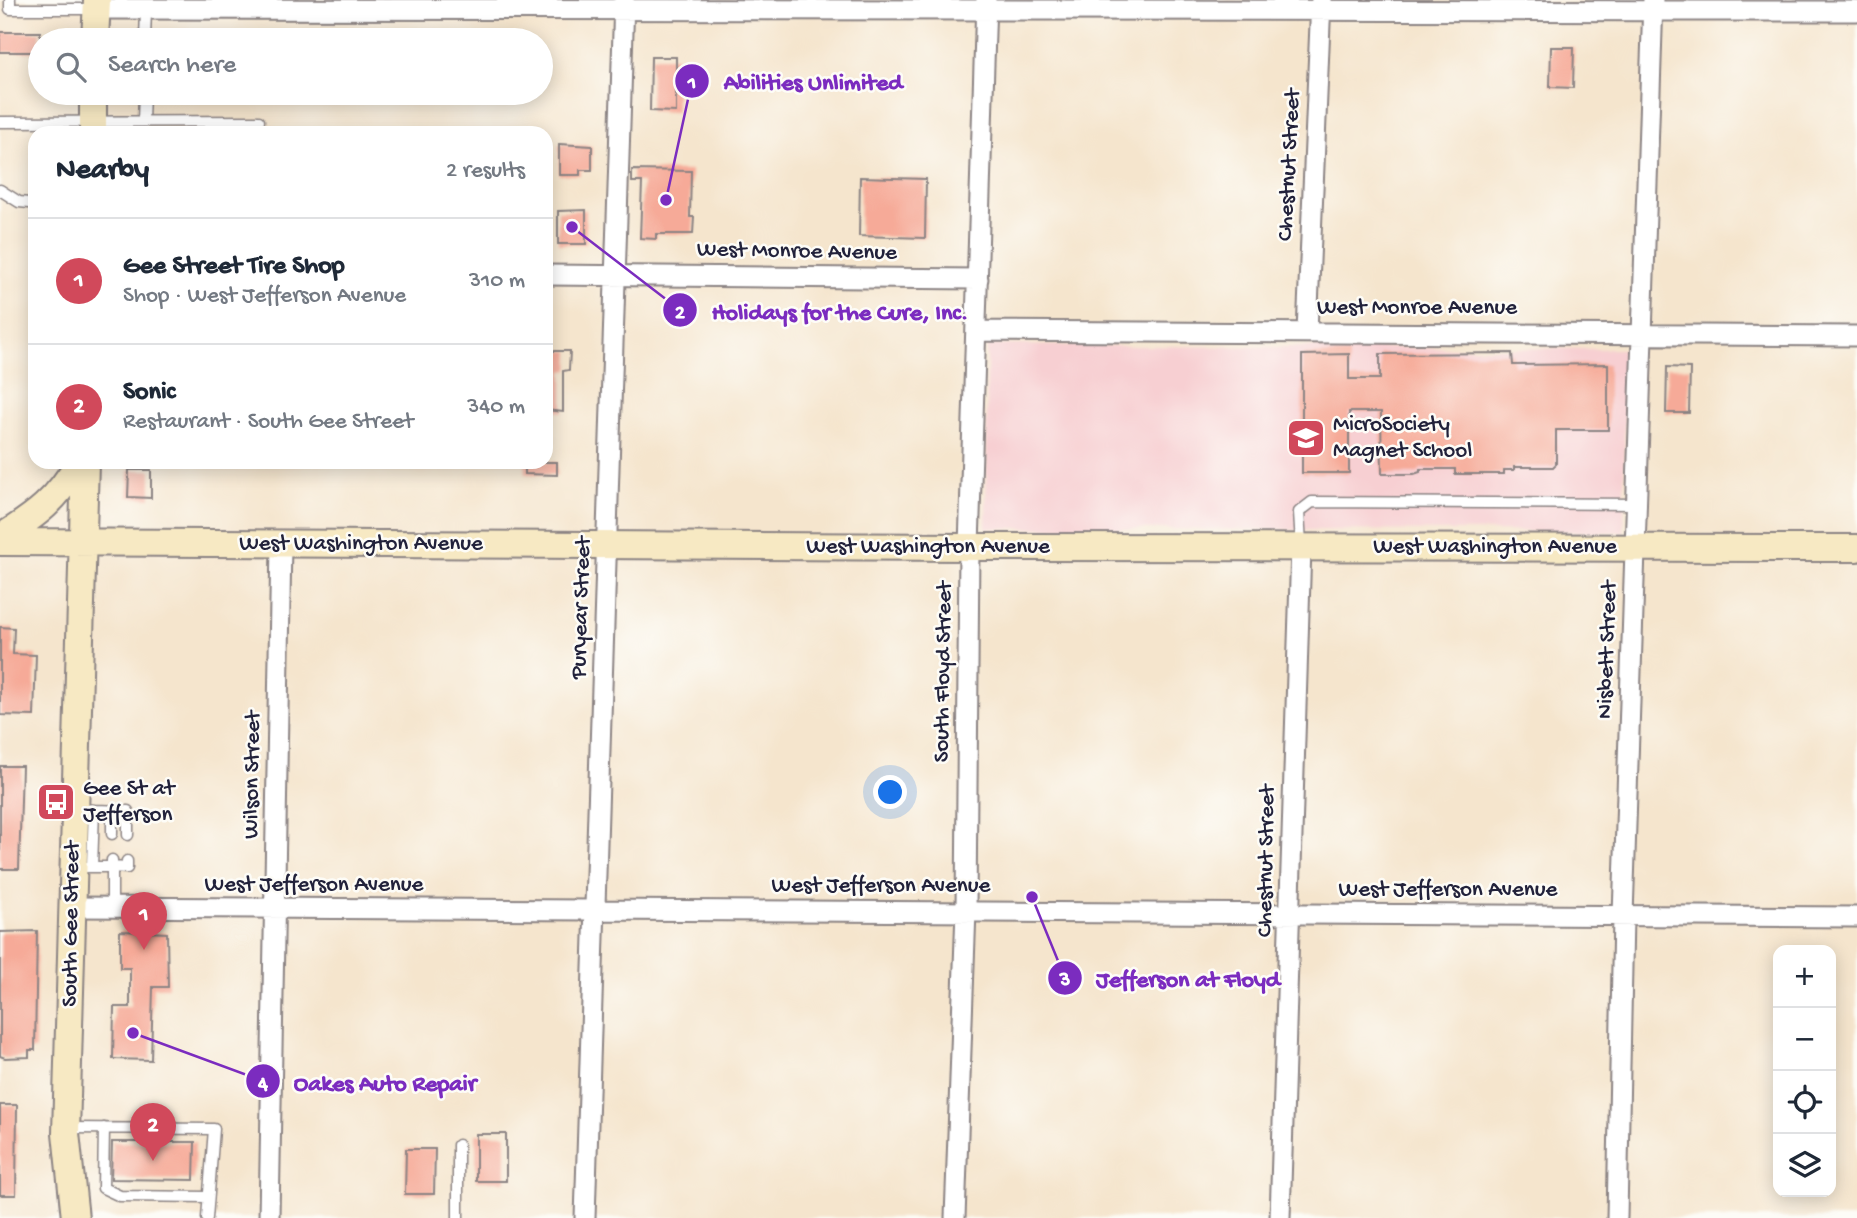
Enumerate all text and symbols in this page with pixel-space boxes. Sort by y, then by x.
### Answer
search box [28,28,553,105]
icon: search [52,48,90,86]
text: Search here [108,51,236,82]
callout: Abilities Unlimited [675,58,916,103]
text: Abilities Unlimited [723,70,905,99]
text: 1 [687,72,696,97]
street label: Chestnut Street [1273,87,1308,242]
text: Nearby [56,154,149,189]
text: 2 results [446,158,525,185]
street label: West Monroe Avenue [697,237,898,267]
text: Gee Street Tire Shop [123,252,345,283]
text: 1 [74,268,84,295]
text: 310 m [469,268,525,295]
text: Shop · West Jefferson Avenue [123,283,406,310]
callout: Holidays for the Cure, Inc. [662,288,982,333]
street label: West Monroe Avenue [1317,295,1518,322]
text: Holidays for the Cure, Inc. [712,300,968,329]
text: 2 [675,302,686,327]
text: Sonic [123,378,175,409]
text: 2 [73,394,85,421]
text: 340 m [467,394,525,421]
text: Restaurant · South Gee Street [123,409,413,436]
place label: MicroSociety Magnet School [1333,412,1472,465]
school or university icon: MicroSociety Magnet School [1285,417,1327,459]
street label: West Washington Avenue [239,531,484,558]
street label: West Washington Avenue [806,534,1051,561]
street label: West Washington Avenue [1373,534,1618,561]
street label: Puryear Street [566,535,598,681]
street label: Nisbett Street [1592,579,1624,719]
street label: South Floyd Street [929,580,959,763]
street label: Wilson Street [238,709,268,839]
your location [873,775,907,809]
place label: Gee St at Jefferson [83,776,176,829]
bus stop icon: Gee St at Jefferson [35,781,77,823]
street label: Chestnut Street [1252,783,1282,937]
street label: South Gee Street [57,839,87,1007]
street label: West Jefferson Avenue [205,872,425,899]
street label: West Jefferson Avenue [772,873,992,900]
street label: West Jefferson Avenue [1339,877,1559,904]
pin: 1 [121,892,167,950]
map controls [1773,945,1836,1197]
button: + [1773,945,1836,1008]
callout: Jefferson at Floyd [1047,955,1294,1000]
text: Jefferson at Floyd [1095,967,1283,996]
text: 3 [1059,969,1071,994]
button: − [1773,1008,1836,1071]
callout: Oakes Auto Repair [245,1059,491,1104]
text: Oakes Auto Repair [294,1071,479,1100]
button: locate [1773,1071,1836,1134]
text: 4 [257,1073,269,1098]
pin: 2 [130,1103,176,1161]
button: layers [1773,1134,1836,1197]

